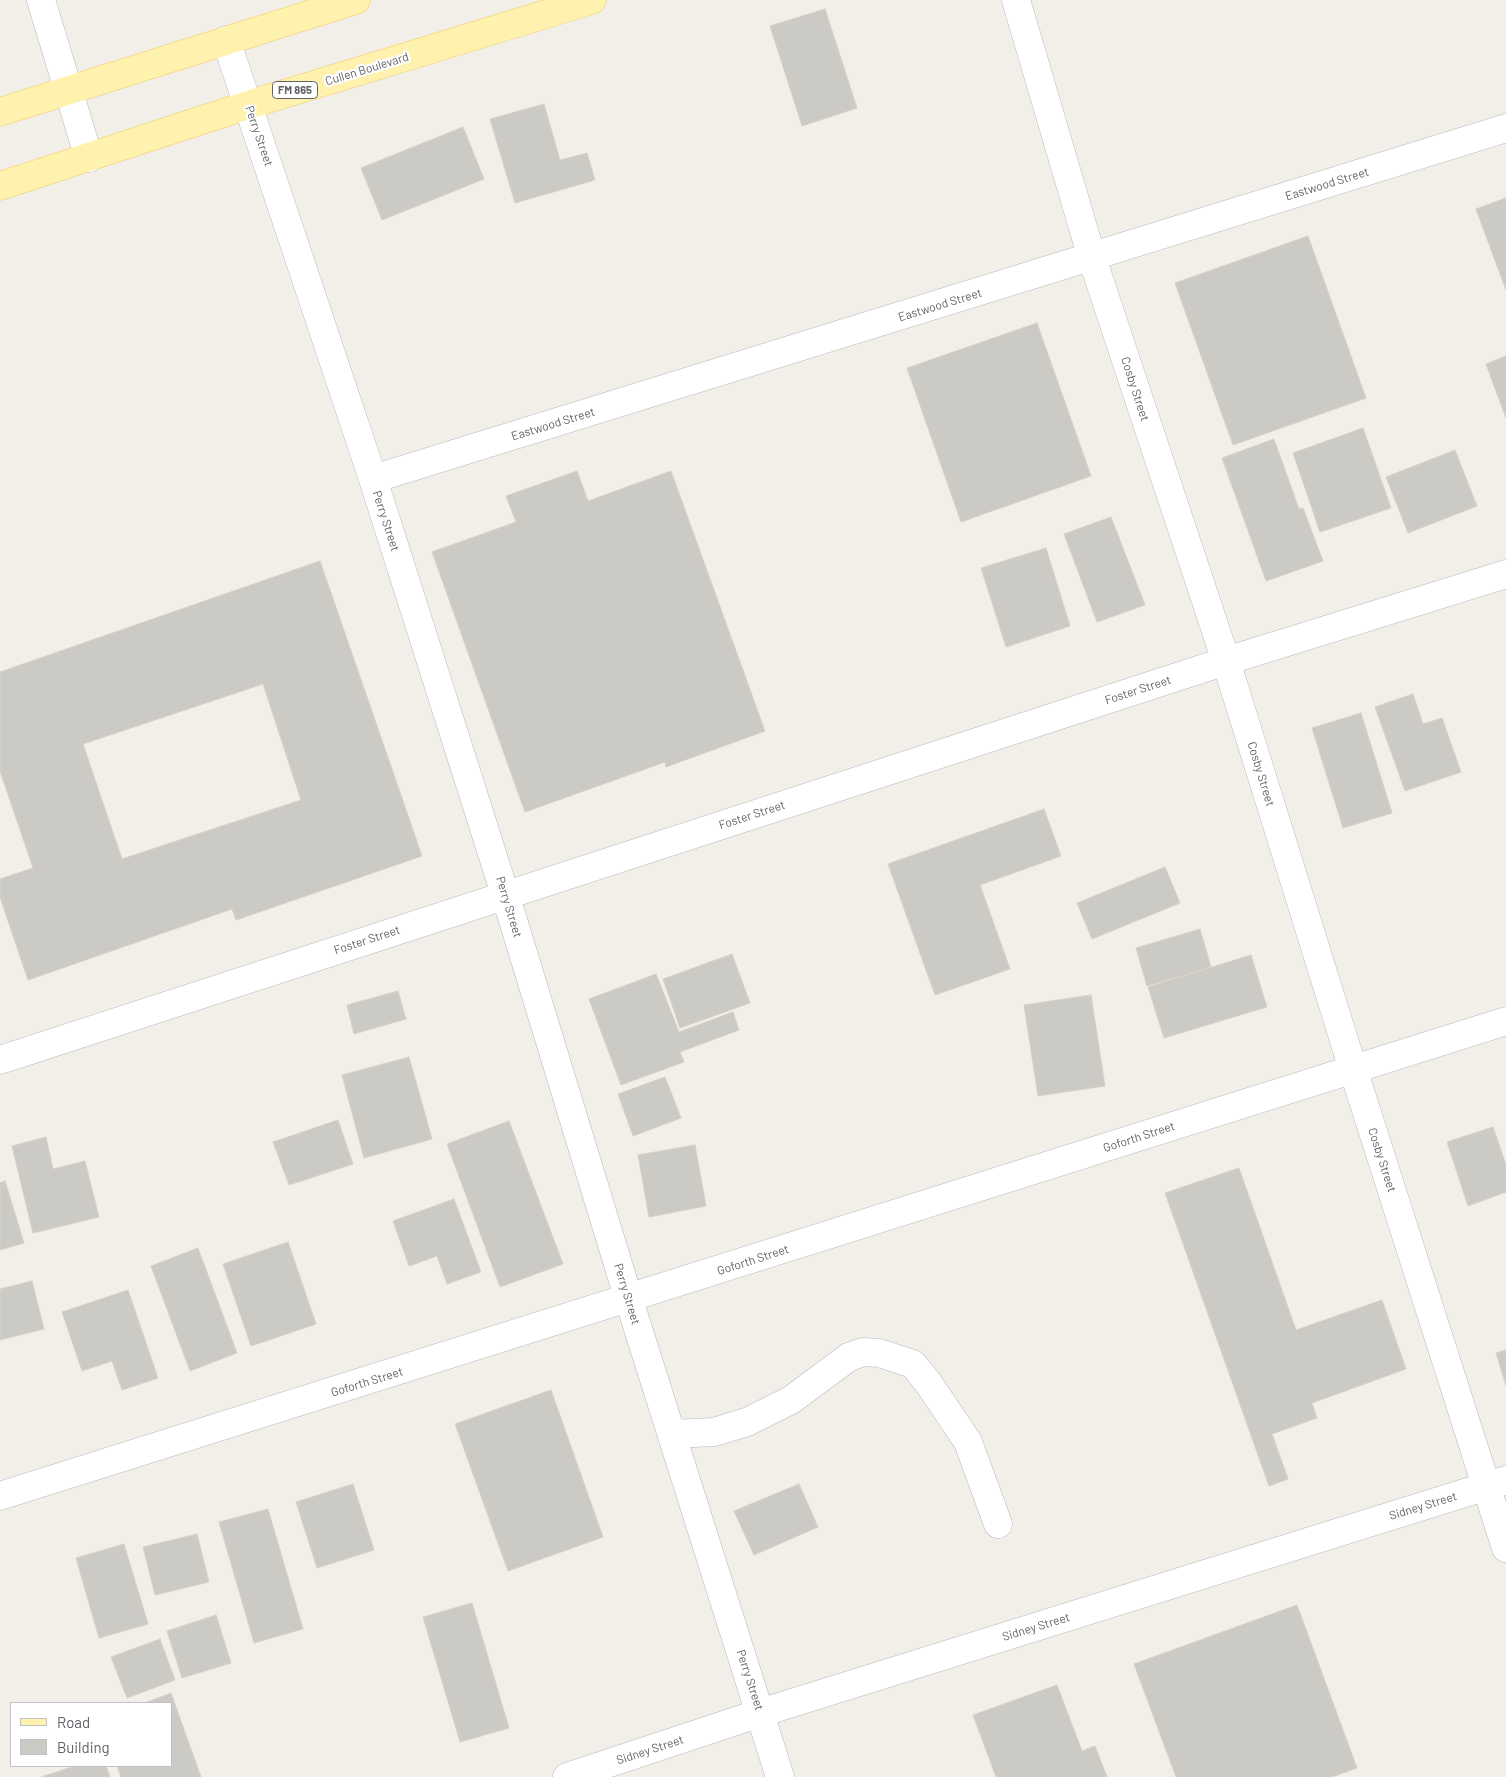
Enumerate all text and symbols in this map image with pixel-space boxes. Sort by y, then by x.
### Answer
street label: Cullen Boulevard [324,49,410,89]
road number: FM 865 [272,82,318,98]
street label: Perry Street [242,104,276,168]
street label: Eastwood Street [1283,164,1371,204]
street label: Eastwood Street [896,285,984,325]
street label: Cosby Street [1118,355,1152,423]
street label: Eastwood Street [509,404,597,444]
street label: Perry Street [369,489,403,553]
street label: Foster Street [1103,673,1173,707]
street label: Cosby Street [1244,740,1278,808]
street label: Foster Street [717,798,787,832]
street label: Perry Street [493,875,525,939]
street label: Foster Street [332,923,402,957]
street label: Goforth Street [1101,1119,1177,1155]
street label: Cosby Street [1365,1126,1399,1194]
street label: Goforth Street [715,1242,791,1278]
street label: Perry Street [611,1262,643,1326]
street label: Goforth Street [329,1364,405,1400]
street label: Sidney Street [1387,1489,1459,1523]
street label: Sidney Street [1000,1610,1072,1644]
street label: Perry Street [733,1648,767,1712]
legend [10,1702,172,1767]
text: Road [57,1713,90,1731]
street label: Sidney Street [615,1732,685,1768]
text: Building [57,1738,110,1756]

